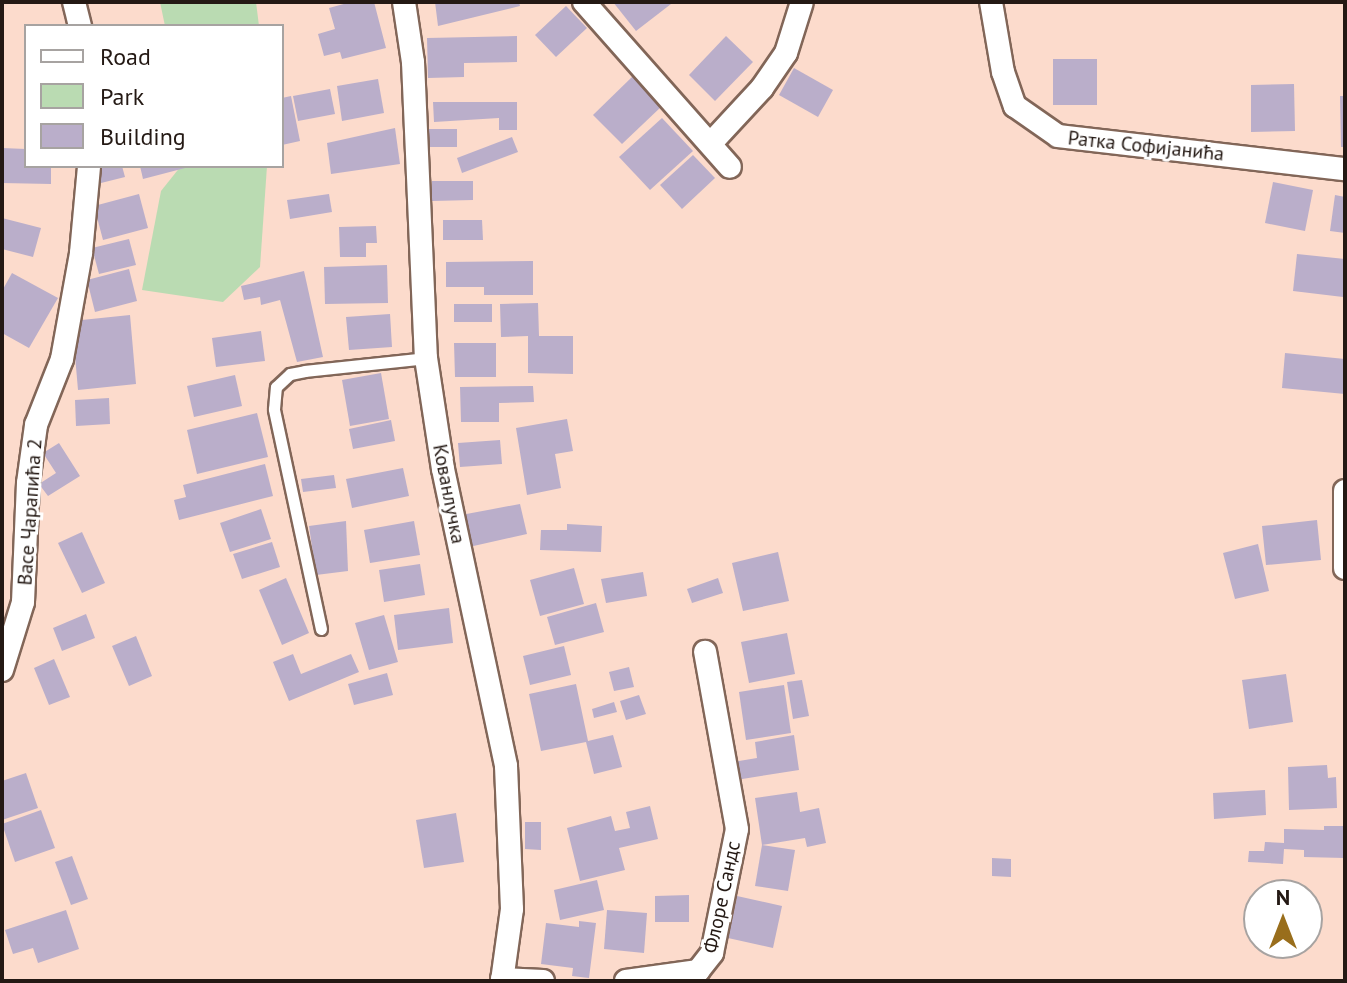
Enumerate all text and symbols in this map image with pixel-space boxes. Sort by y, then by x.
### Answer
legend [24,24,284,168]
text: Road [100,41,151,72]
text: Park [100,81,144,112]
text: Building [100,121,186,152]
street label: Ратка Софијанића [1067,126,1225,166]
street label: Васе Чарапића 2 [13,438,47,586]
street label: Кованлучка [428,442,470,546]
street label: Флоре Сандс [698,839,746,955]
north arrow [1243,879,1323,959]
text: N [1276,883,1290,911]

